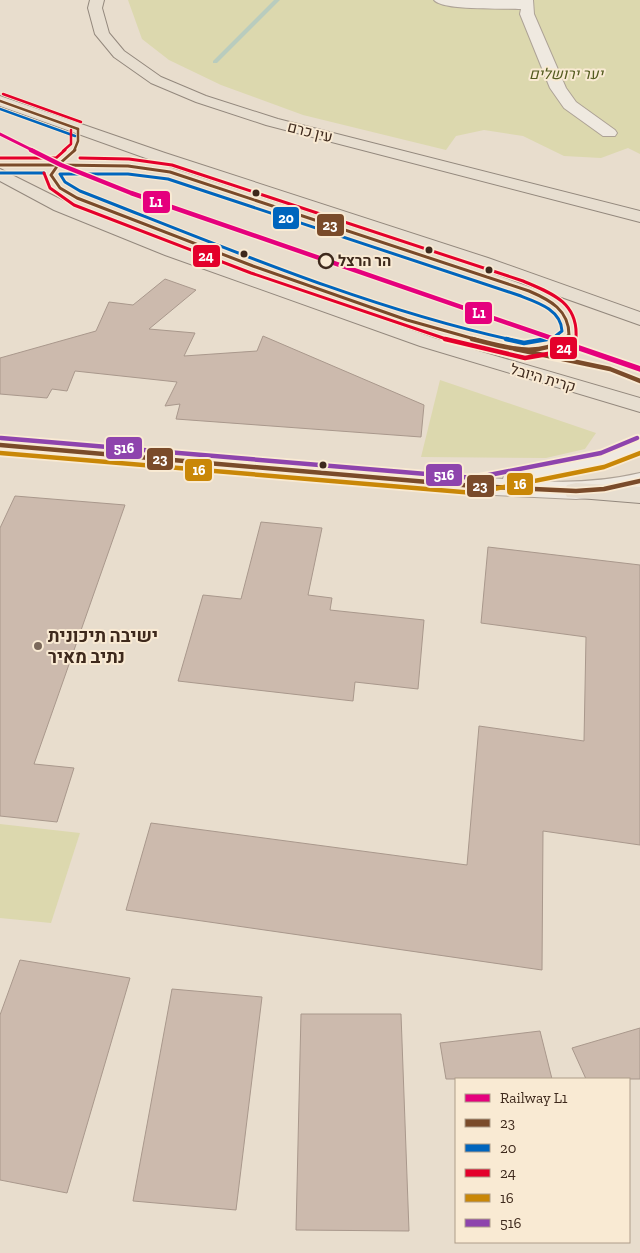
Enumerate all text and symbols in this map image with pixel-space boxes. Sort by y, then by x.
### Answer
park label: יער ירושלים [529,65,604,83]
street label: עין כרם [286,118,334,146]
unlabelled marker [251,188,261,198]
line badge: L1 [142,190,171,214]
text: L1 [149,194,163,211]
line badge: 20 [272,206,300,230]
text: 20 [278,210,294,227]
line badge: 23 [316,213,345,237]
text: 23 [323,217,338,234]
line badge: 24 [192,244,221,268]
unlabelled marker [424,245,434,255]
text: 24 [198,248,214,265]
unlabelled marker [239,249,249,259]
place label: הר הרצל [338,252,391,270]
marker: הר הרצל [318,253,334,269]
unlabelled marker [484,265,494,275]
line badge: L1 [464,301,493,325]
text: L1 [472,305,486,322]
line badge: 24 [549,336,578,360]
text: 24 [556,340,572,357]
street label: קרית היובל [508,360,578,396]
line badge: 516 [105,436,143,460]
text: 516 [114,440,135,457]
line badge: 23 [146,447,174,471]
text: 23 [153,451,168,468]
line badge: 16 [184,458,213,482]
unlabelled marker [318,460,328,470]
text: 16 [192,462,206,479]
line badge: 516 [425,463,463,487]
text: 516 [434,467,455,484]
line badge: 16 [506,472,534,496]
line badge: 23 [466,474,495,498]
text: 16 [513,476,527,493]
text: 23 [473,478,488,495]
place label: ישיבה תיכונית נתיב מאיר [48,625,158,668]
marker: ישיבה תיכונית נתיב מאיר [32,640,44,652]
legend [455,1078,630,1243]
text: Railway L1 [500,1089,568,1107]
text: 23 [500,1114,515,1132]
text: 20 [500,1139,516,1157]
text: 24 [500,1164,516,1182]
text: 16 [500,1189,514,1207]
text: 516 [500,1214,521,1232]

